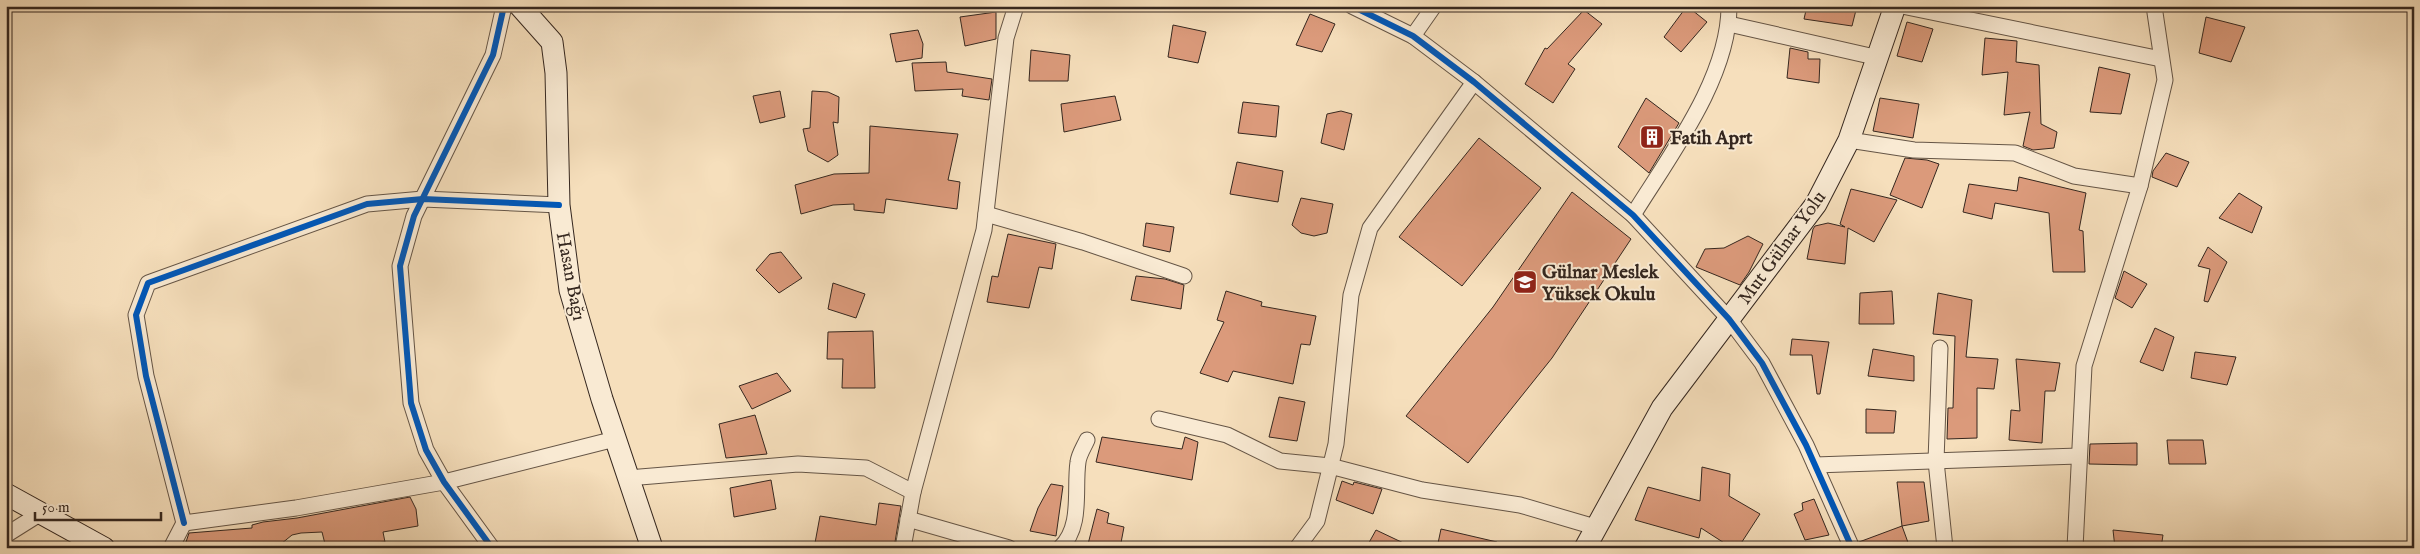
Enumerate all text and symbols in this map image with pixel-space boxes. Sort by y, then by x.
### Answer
building icon: Fatih Aprt [1639,124,1665,150]
place label: Fatih Aprt [1670,127,1753,151]
street label: Mut Gülnar Yolu [1733,187,1832,310]
street label: Hasan Bağı [550,230,590,323]
place label: Gülnar Meslek Yüksek Okulu [1542,261,1660,307]
school or university icon: Gülnar Meslek Yüksek Okulu [1512,269,1538,295]
scale bar [35,489,161,521]
text: 50 m [42,498,70,517]

